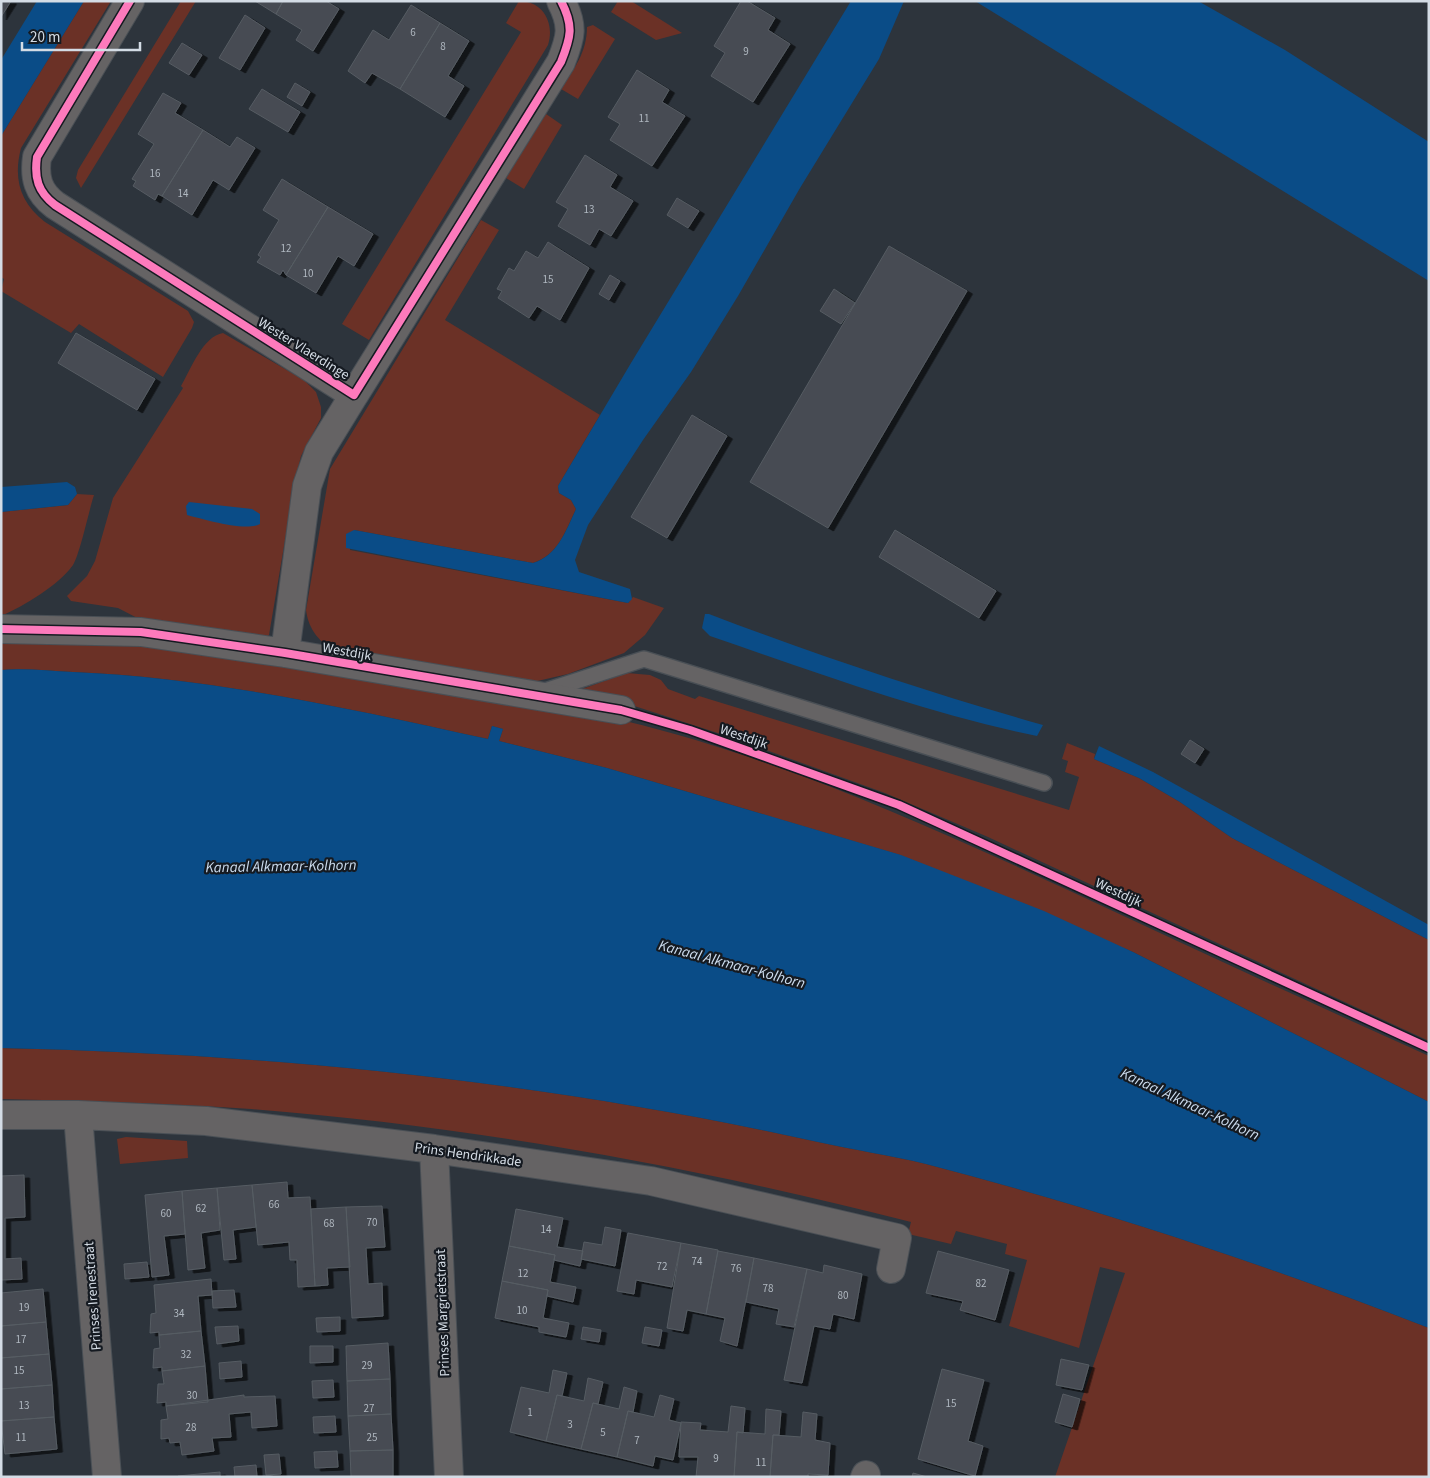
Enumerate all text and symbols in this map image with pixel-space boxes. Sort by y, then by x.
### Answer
scale bar [22,20,140,52]
house number: 6 [410,25,416,40]
text: 20 m [30,27,60,48]
house number: 8 [440,39,446,54]
house number: 9 [743,44,749,59]
house number: 11 [639,111,649,126]
house number: 16 [150,166,161,181]
house number: 14 [178,186,189,201]
house number: 13 [584,202,594,217]
house number: 12 [281,241,291,256]
house number: 10 [303,266,313,281]
house number: 15 [543,272,553,287]
street label: Wester Vlaerdinge [254,313,353,385]
street label: Westdijk [321,638,373,666]
street label: Westdijk [717,719,770,755]
water label: Kanaal Alkmaar-Kolhorn [205,855,357,878]
street label: Westdijk [1092,873,1145,912]
water label: Kanaal Alkmaar-Kolhorn [656,935,808,994]
water label: Kanaal Alkmaar-Kolhorn [1117,1063,1263,1146]
street label: Prins Hendrikkade [413,1138,523,1172]
house number: 66 [269,1197,280,1212]
house number: 62 [196,1201,206,1216]
house number: 60 [161,1206,171,1221]
house number: 70 [367,1215,377,1230]
house number: 68 [324,1216,335,1231]
house number: 14 [541,1222,552,1237]
street label: Prinses Irenestraat [79,1241,107,1351]
street label: Prinses Margrietstraat [431,1249,455,1377]
house number: 74 [692,1254,703,1269]
house number: 72 [657,1259,667,1274]
house number: 76 [731,1261,742,1276]
house number: 12 [518,1266,528,1281]
house number: 82 [976,1276,986,1291]
house number: 78 [763,1281,774,1296]
house number: 80 [838,1288,848,1303]
house number: 19 [19,1300,29,1315]
house number: 10 [517,1303,527,1318]
house number: 34 [174,1306,185,1321]
house number: 17 [16,1332,26,1347]
house number: 32 [181,1347,191,1362]
house number: 29 [362,1358,372,1373]
house number: 15 [14,1363,24,1378]
house number: 30 [187,1388,197,1403]
house number: 15 [946,1396,956,1411]
house number: 13 [19,1398,29,1413]
house number: 27 [364,1401,374,1416]
house number: 1 [527,1405,533,1420]
house number: 3 [567,1417,573,1432]
house number: 28 [186,1420,197,1435]
house number: 5 [600,1425,606,1440]
house number: 11 [16,1430,26,1445]
house number: 25 [367,1430,377,1445]
house number: 7 [634,1433,640,1448]
house number: 9 [713,1451,719,1466]
house number: 11 [756,1455,766,1470]

